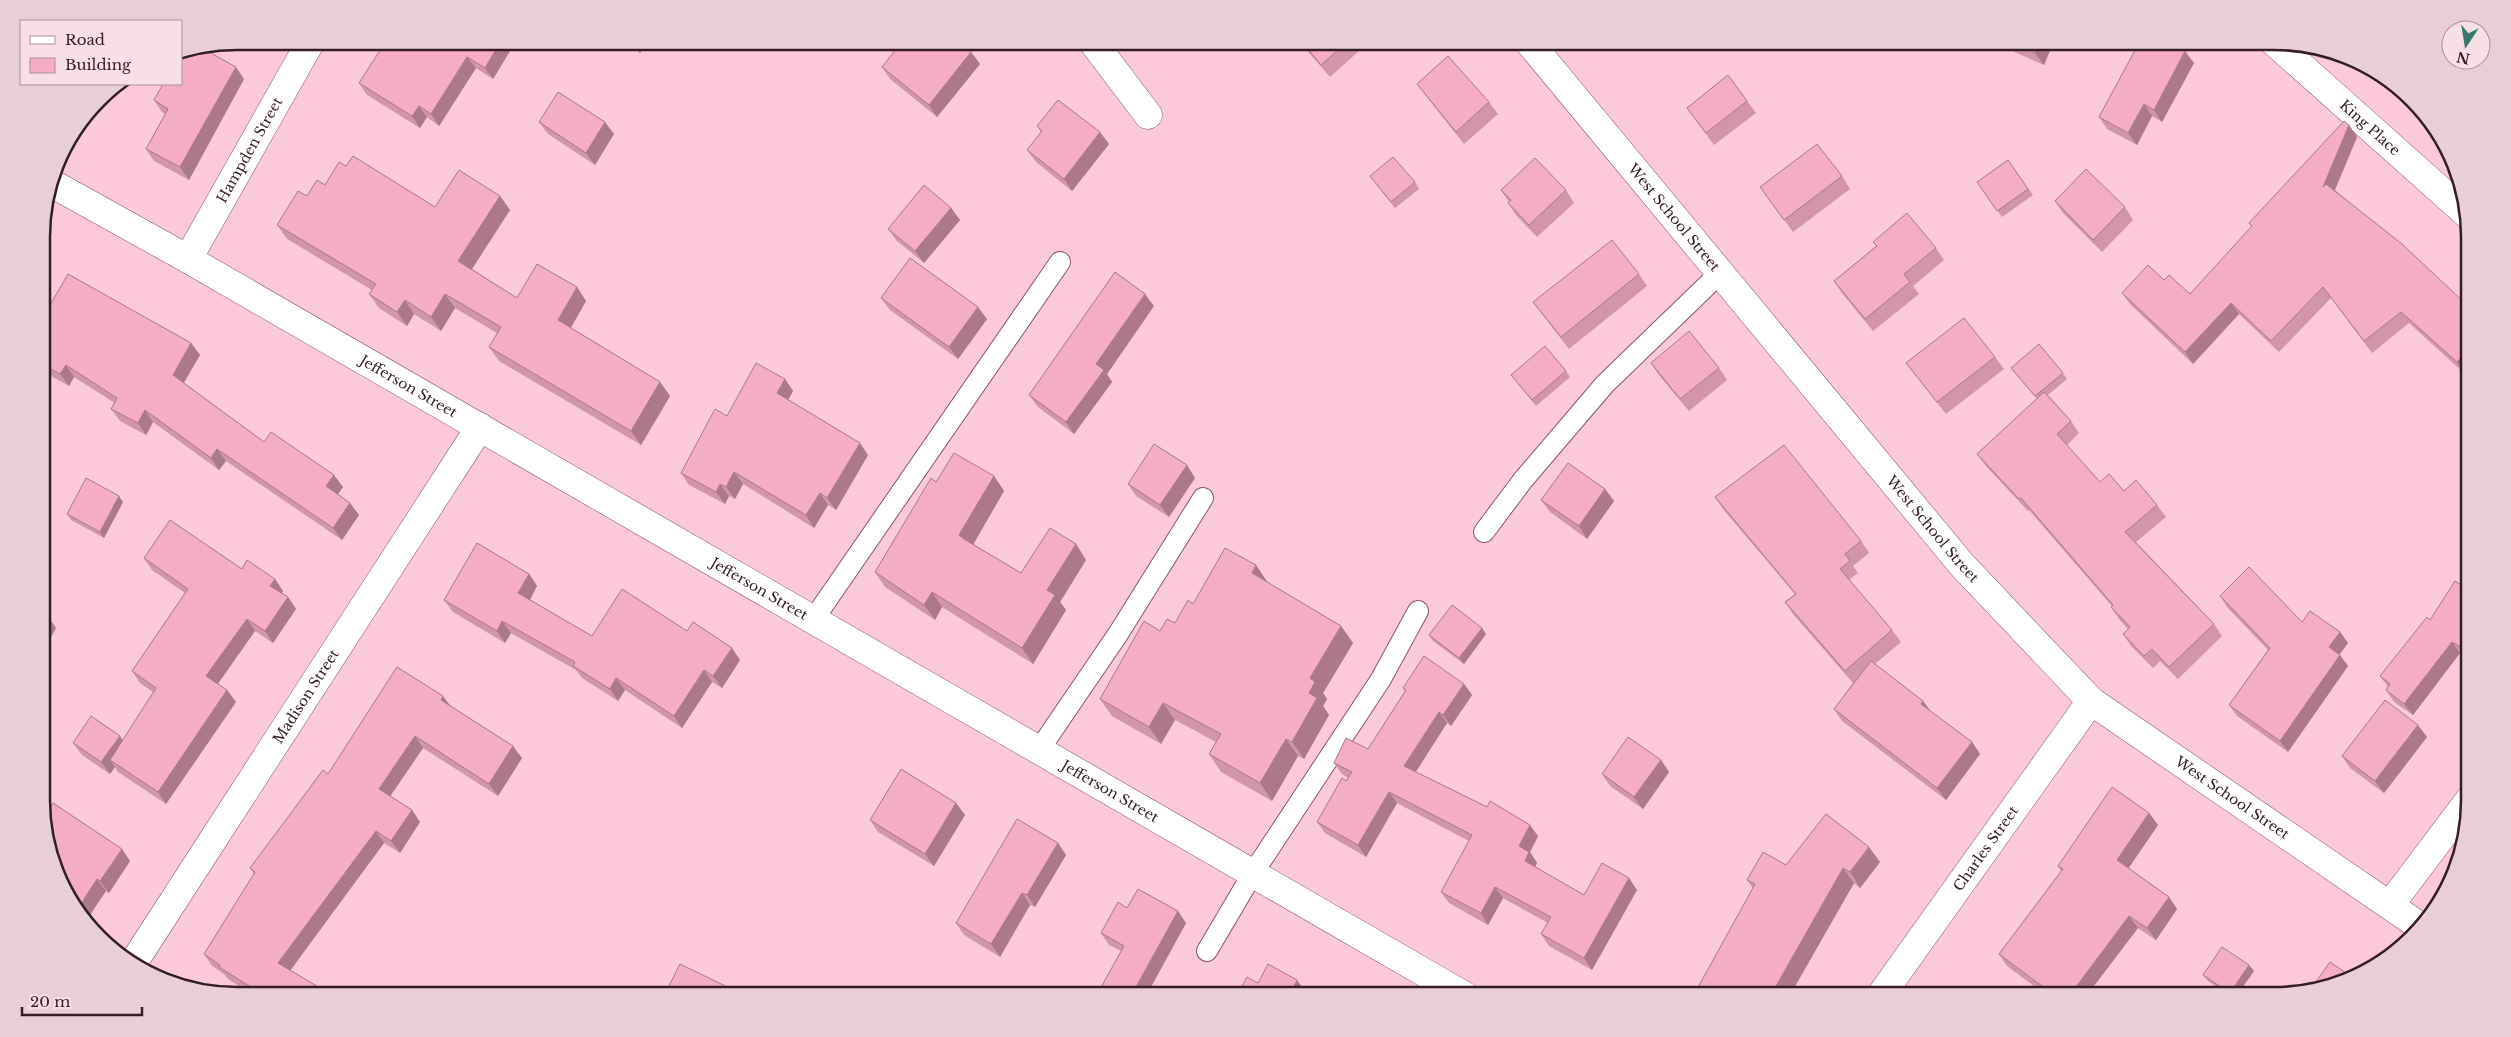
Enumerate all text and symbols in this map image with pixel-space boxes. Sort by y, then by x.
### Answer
legend [20,20,182,85]
north arrow [2441,20,2491,70]
text: Road [65,30,105,49]
text: N [2455,48,2472,68]
text: Building [65,55,132,74]
street label: Hampden Street [212,93,287,206]
street label: King Place [2336,96,2404,159]
street label: West School Street [1624,159,1724,275]
street label: Jefferson Street [355,350,461,422]
street label: West School Street [1882,471,1983,587]
street label: Jefferson Street [706,553,812,624]
street label: Madison Street [269,645,343,747]
street label: West School Street [2171,752,2293,843]
street label: Jefferson Street [1056,755,1162,827]
street label: Charles Street [1949,802,2023,895]
scale bar [22,984,142,1016]
text: 20 m [30,992,70,1011]

